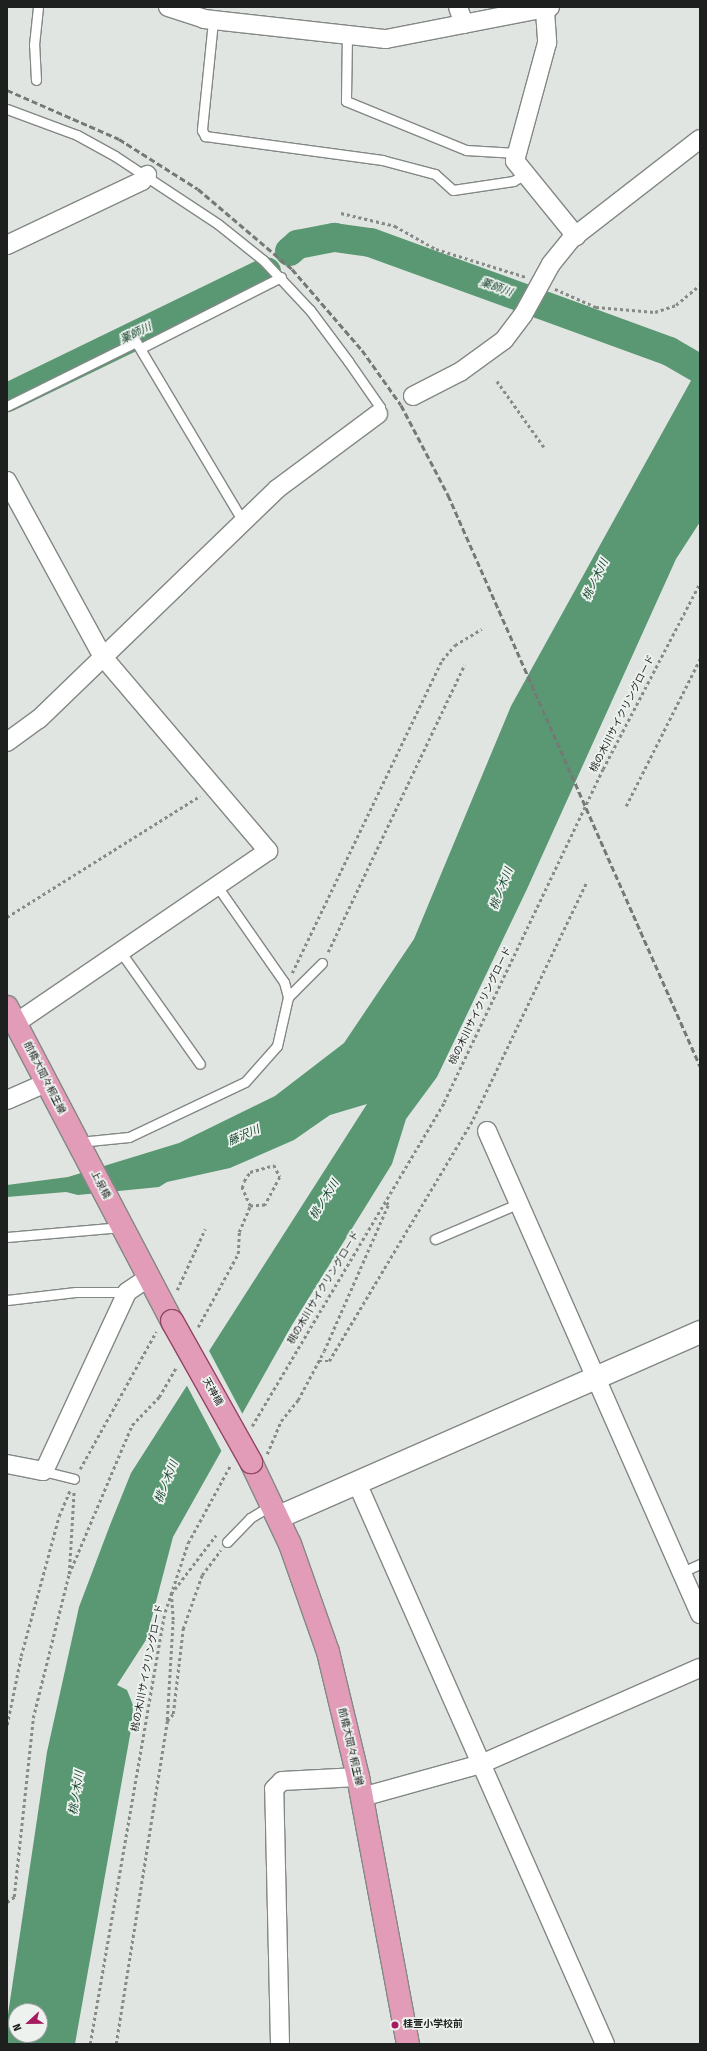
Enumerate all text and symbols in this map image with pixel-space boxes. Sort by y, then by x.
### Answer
water label: 薬師川 [478,276,514,300]
water label: 薬師川 [118,321,154,347]
water label: 桃ノ木川 [580,557,612,603]
street label: 桃の木川サイクリングロード [588,653,658,775]
water label: 桃ノ木川 [488,866,516,912]
street label: 桃の木川サイクリングロード [447,945,515,1067]
street label: 前橋大間々桐生線 [20,1040,68,1116]
water label: 藤沢川 [226,1123,262,1149]
street label: 上泉橋 [88,1169,112,1201]
water label: 桃ノ木川 [308,1178,342,1222]
street label: 桃の木川サイクリングロード [285,1229,363,1347]
street label: 天神橋 [199,1376,225,1408]
water label: 桃ノ木川 [153,1459,181,1505]
street label: 桃の木川サイクリングロード [130,1603,166,1733]
street label: 前橋大間々桐生線 [335,1707,365,1787]
water label: 桃ノ木川 [67,1770,87,1816]
north arrow [8,2003,48,2043]
place label: 桂萱小学校前 [403,2019,463,2031]
marker: 桂萱小学校前 [390,2020,400,2030]
text: N [10,2022,25,2033]

